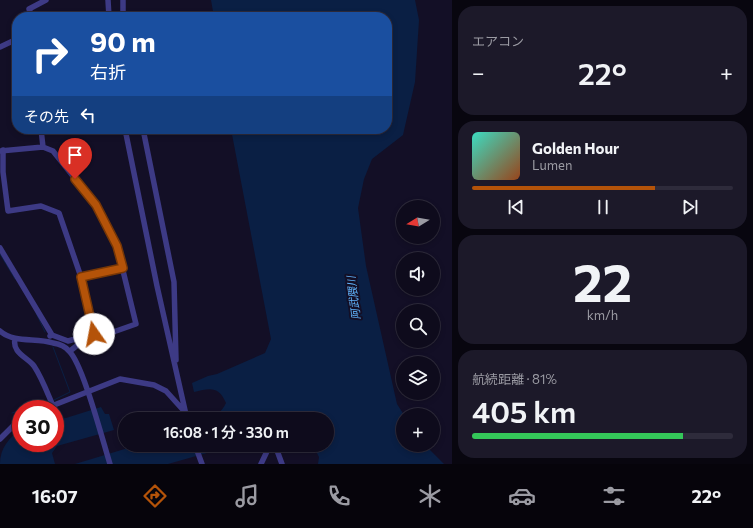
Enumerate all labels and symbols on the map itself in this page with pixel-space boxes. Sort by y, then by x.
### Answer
pin [58,138,92,179]
north arrow [396,200,440,244]
water label: 阿武隈川 [344,274,362,321]
position arrow [73,313,115,355]
speed limit sign: 30 [12,400,64,452]

